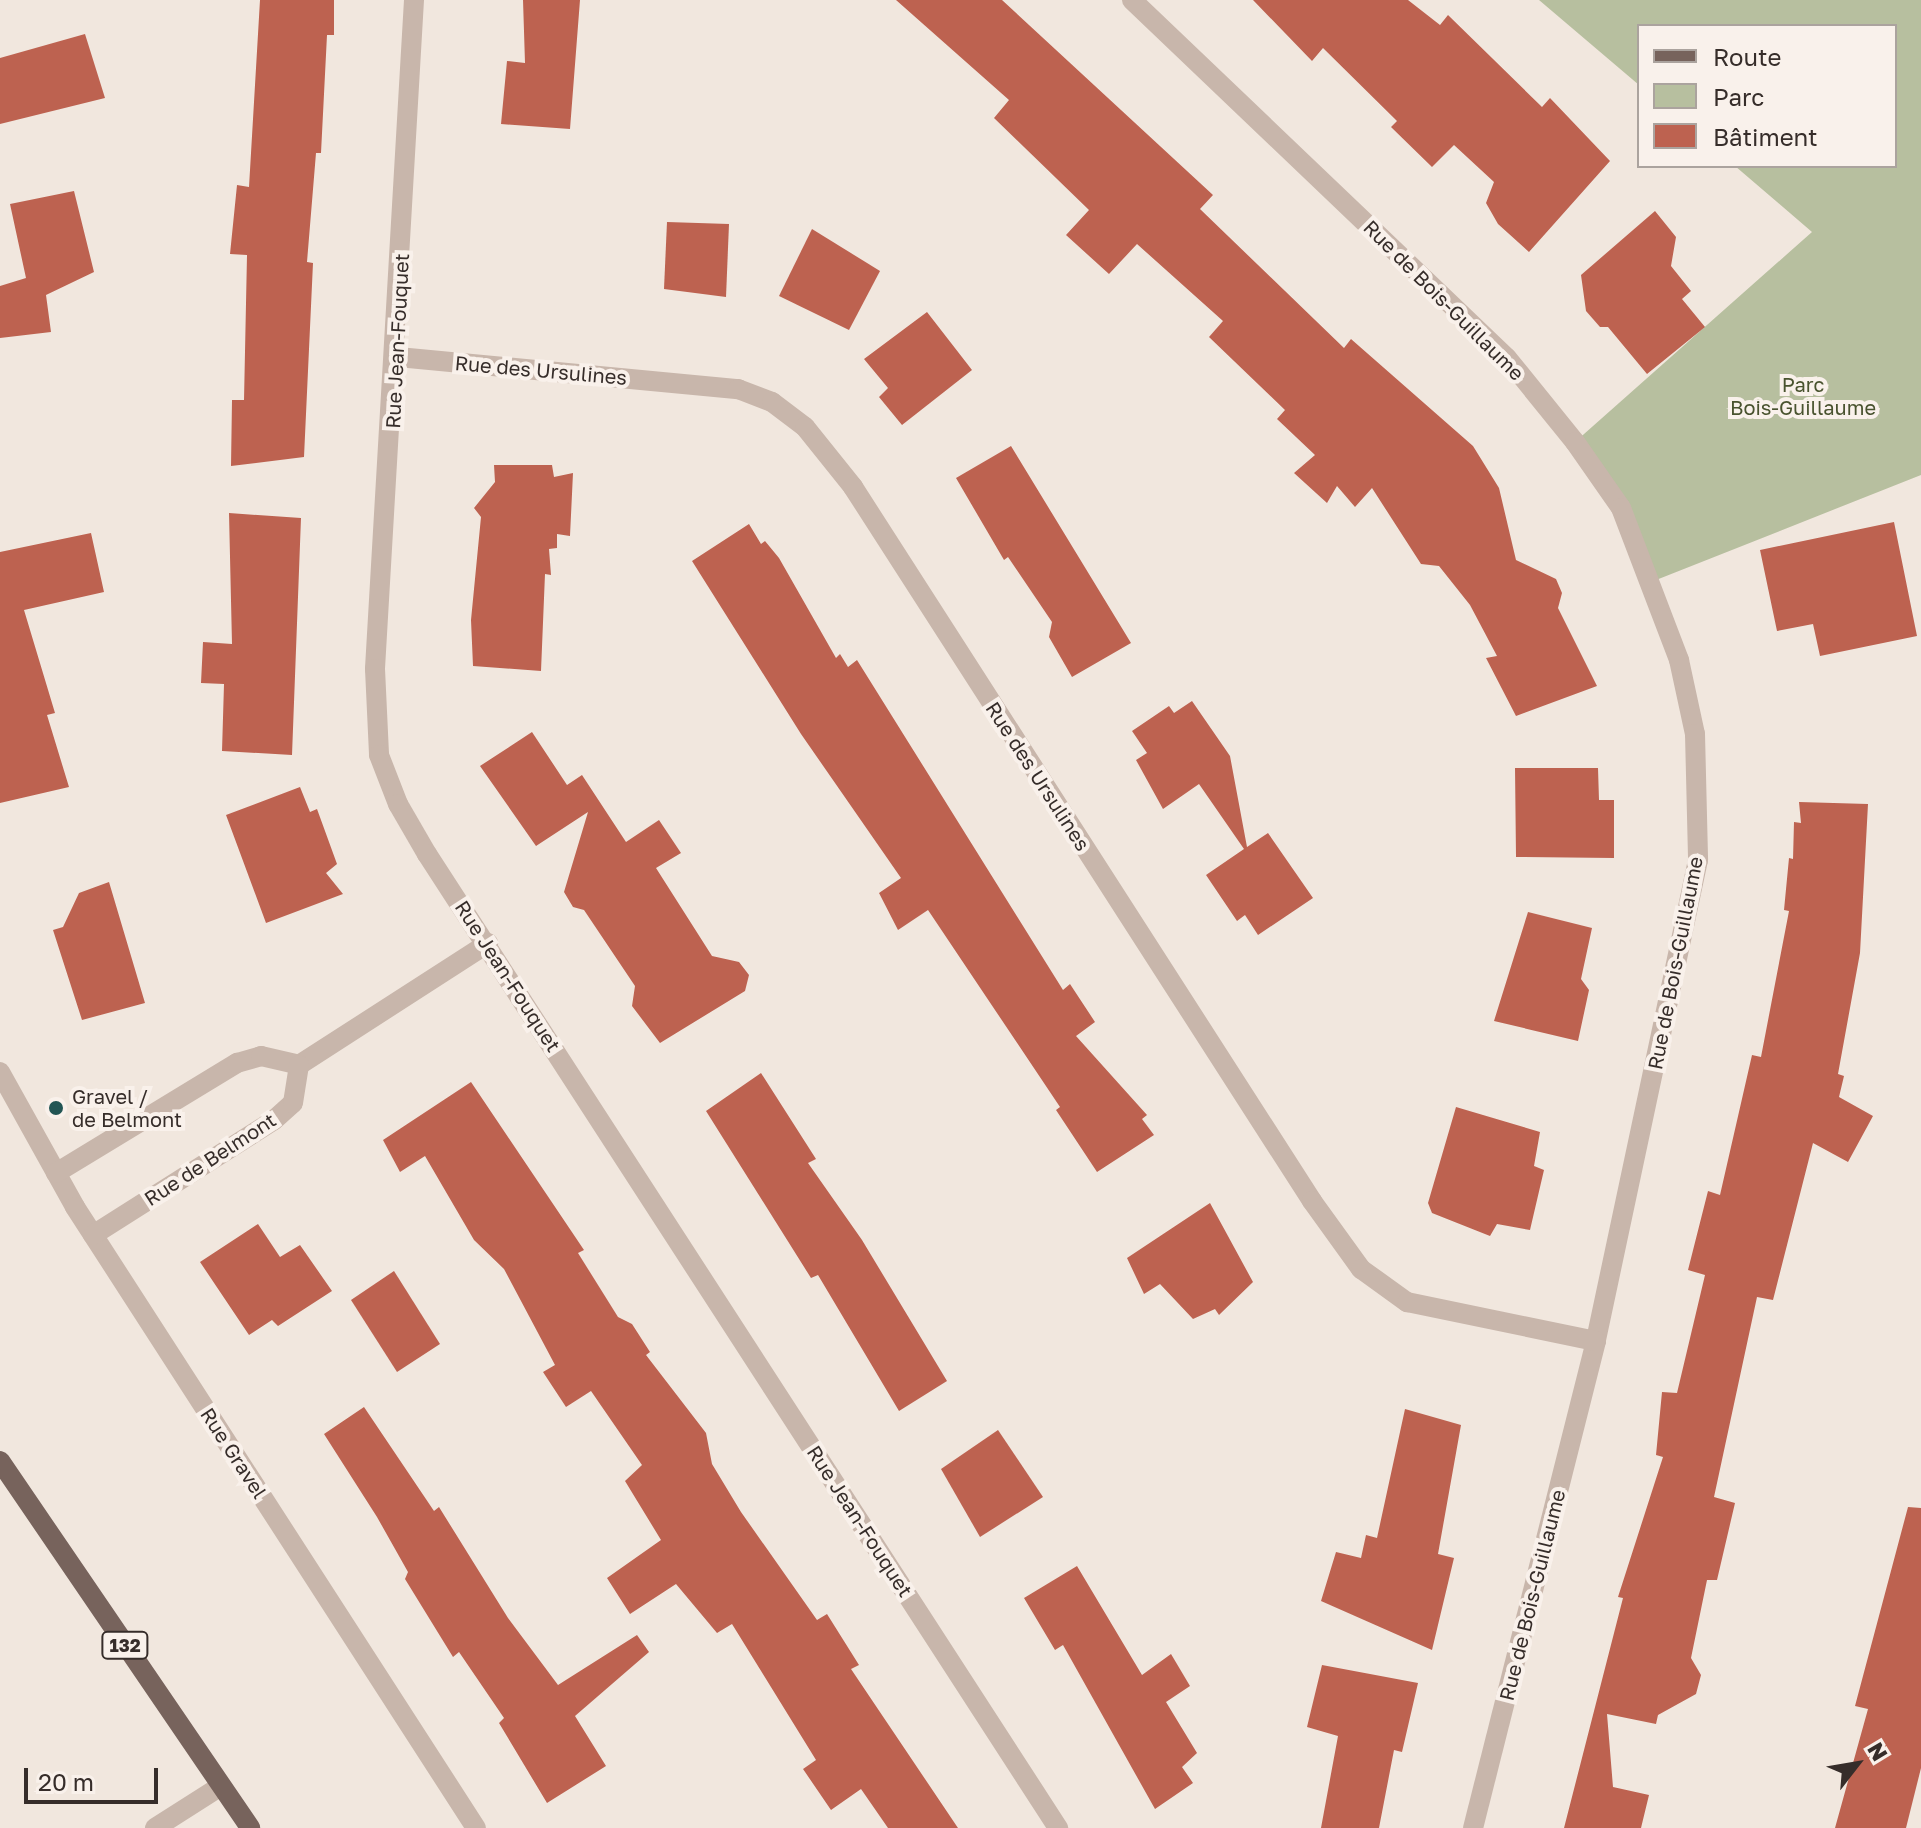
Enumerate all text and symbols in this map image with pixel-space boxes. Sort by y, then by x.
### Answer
legend [1637,24,1897,168]
text: Route [1713,42,1782,71]
text: Parc [1713,82,1764,111]
text: Bâtiment [1713,122,1818,151]
street label: Rue de Bois-Guillaume [1359,215,1529,385]
street label: Rue Jean-Fouquet [380,253,414,429]
street label: Rue des Ursulines [454,351,628,389]
park label: Parc Bois-Guillaume [1730,372,1876,419]
street label: Rue des Ursulines [981,697,1095,855]
street label: Rue de Bois-Guillaume [1643,854,1707,1072]
street label: Rue Jean-Fouquet [450,896,566,1056]
place label: Gravel / de Belmont [72,1084,182,1131]
marker: Gravel / de Belmont [47,1099,65,1117]
street label: Rue de Belmont [140,1108,280,1210]
street label: Rue Gravel [196,1403,272,1503]
street label: Rue Jean-Fouquet [802,1441,918,1601]
street label: Rue de Bois-Guillaume [1494,1487,1570,1703]
road number: 132 [101,1631,149,1659]
north arrow [1817,1724,1897,1804]
text: N [1862,1737,1894,1766]
scale bar [28,1752,162,1802]
text: 20 m [38,1767,94,1796]

